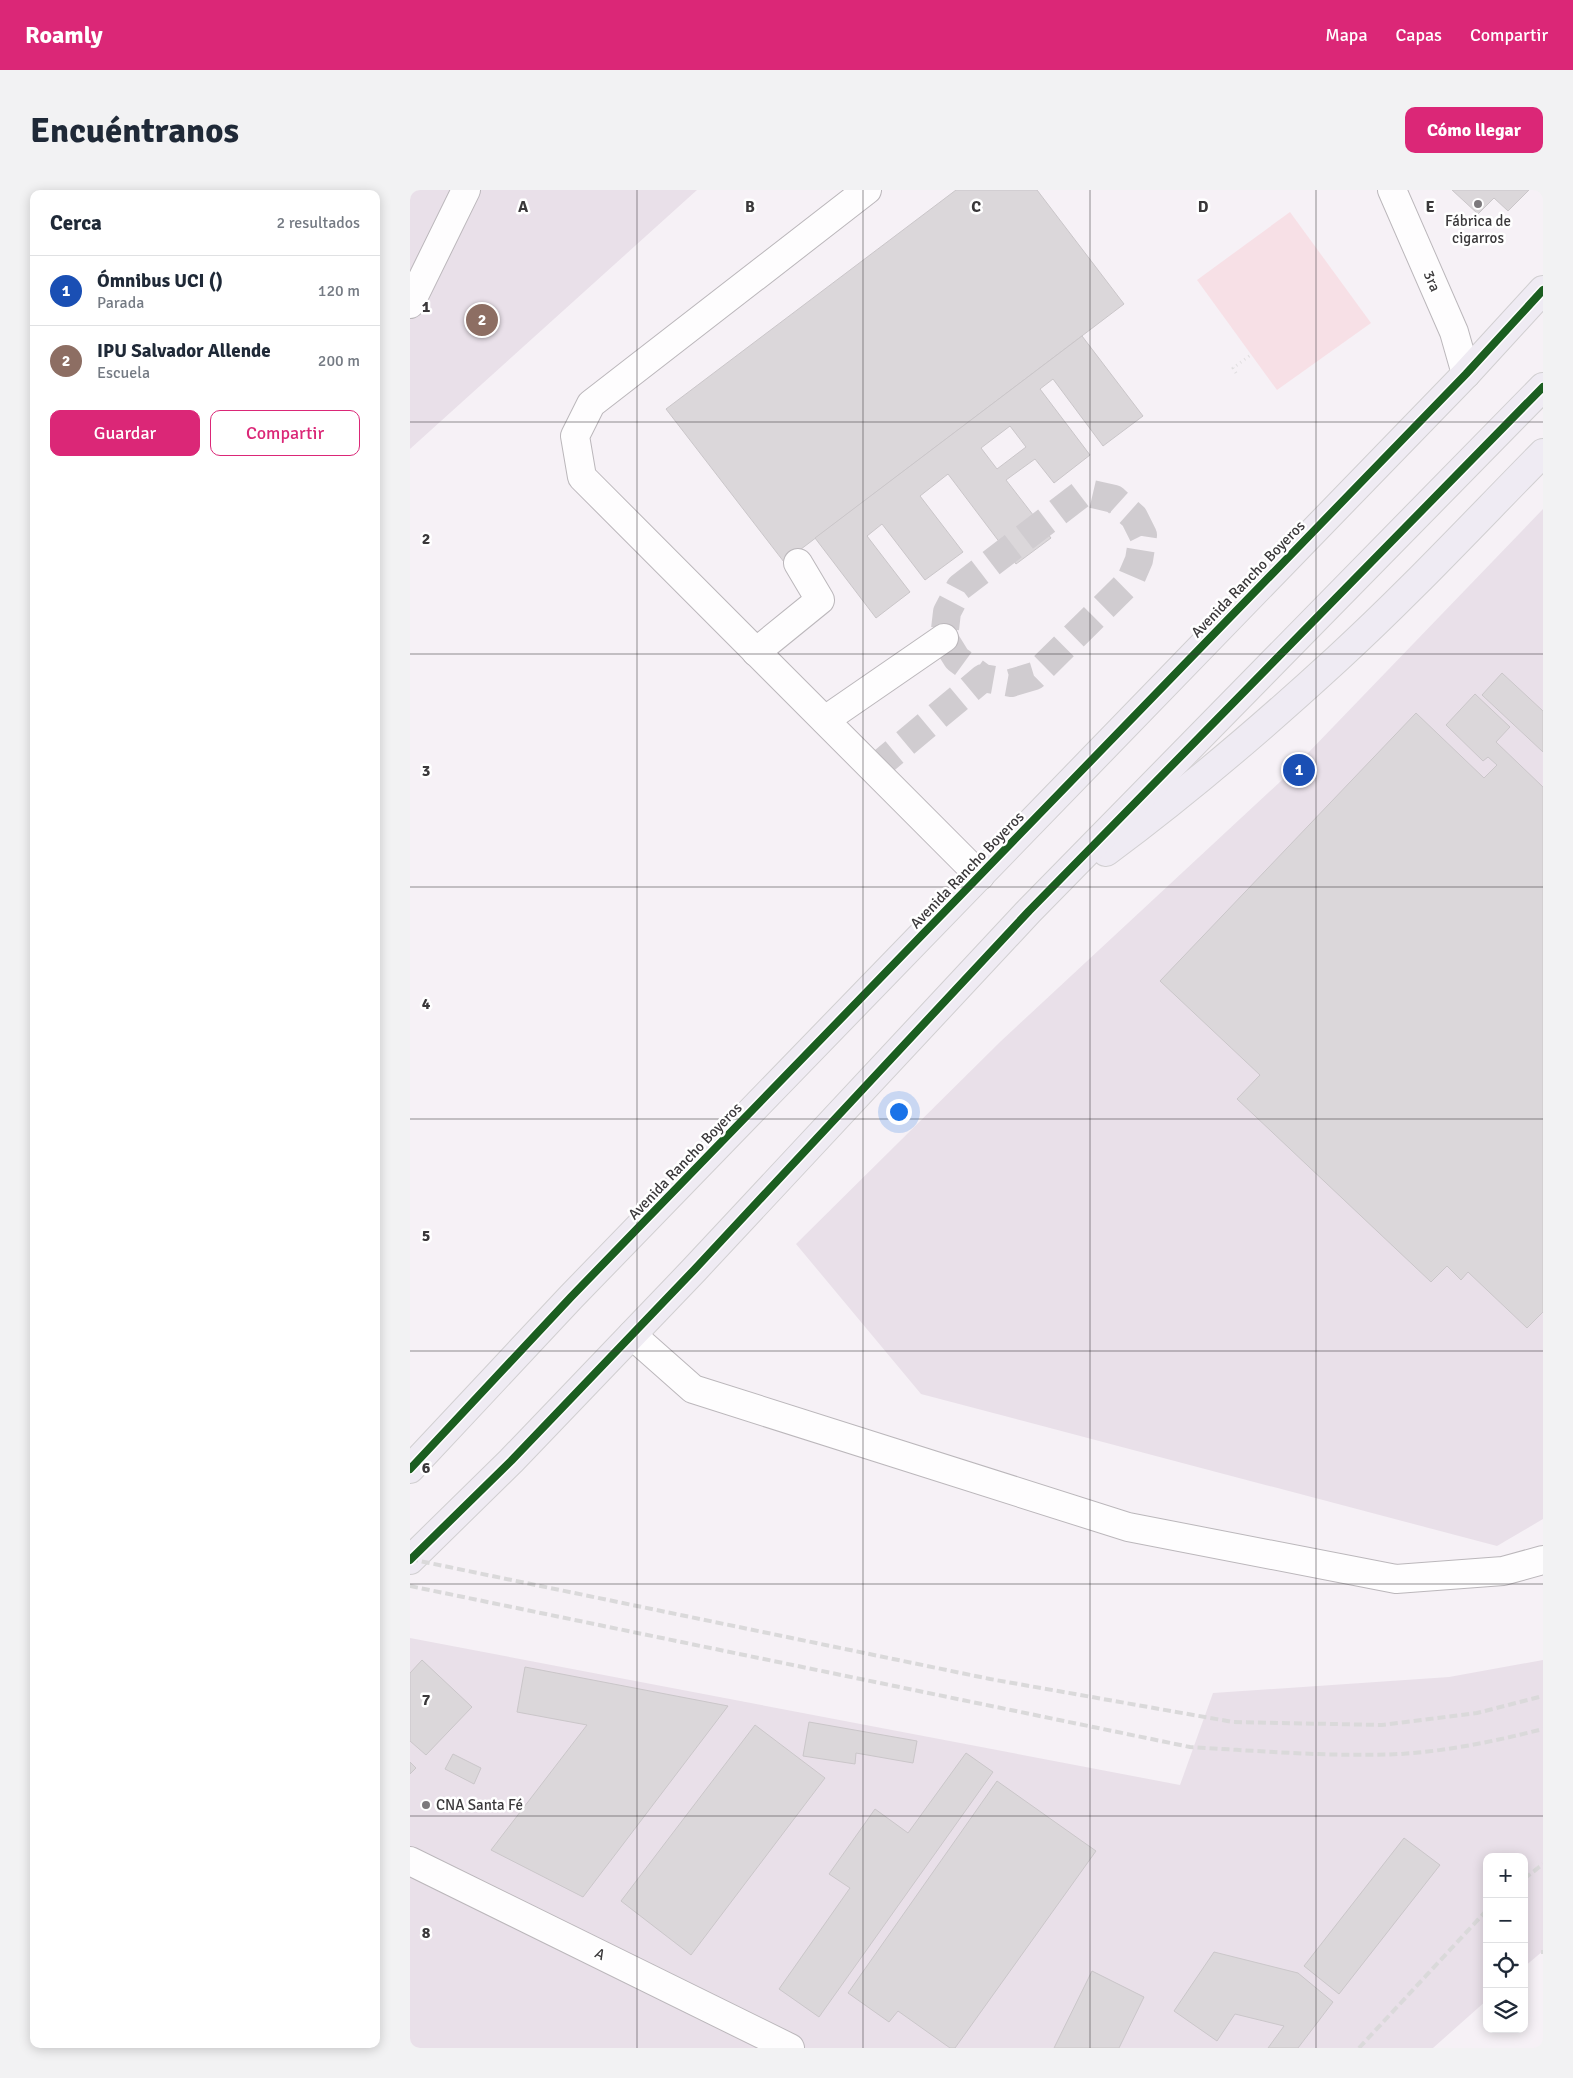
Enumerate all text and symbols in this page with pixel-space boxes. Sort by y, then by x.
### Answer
text: Roamly [25,20,103,50]
text: Mapa [1325,24,1368,46]
text: Capas [1396,24,1442,46]
text: Compartir [1470,24,1548,46]
button: Cómo llegar [1405,107,1543,153]
text: Encuéntranos [30,109,239,152]
text: A [518,197,529,217]
text: B [745,197,755,217]
text: C [971,197,981,217]
text: D [1198,197,1209,217]
text: E [1425,197,1435,217]
marker: Fábrica de cigarros [1472,198,1484,210]
text: Cerca [50,210,102,236]
place label: Fábrica de cigarros [1445,212,1511,247]
text: 2 resultados [277,213,360,233]
street label: 3ra [1420,268,1444,294]
text: Ómnibus UCI () [97,269,223,293]
text: 1 [62,281,70,301]
text: 120 m [318,281,360,301]
text: Parada [97,293,144,313]
text: 1 [422,297,431,317]
pin: 2 [466,301,498,339]
text: IPU Salvador Allende [97,339,271,363]
text: 2 [62,351,70,371]
text: 200 m [318,351,360,371]
text: Escuela [97,363,150,383]
button: Guardar [50,410,200,456]
button: Compartir [210,410,360,456]
street label: Avenida Rancho Boyeros [1187,516,1309,641]
text: 2 [422,529,430,549]
pin: 1 [1283,751,1315,789]
text: 3 [422,761,430,781]
street label: Avenida Rancho Boyeros [906,807,1028,932]
text: 4 [422,994,431,1014]
street label: Avenida Rancho Boyeros [624,1098,746,1223]
your location [886,1099,912,1125]
text: 5 [422,1226,430,1246]
text: 6 [422,1458,431,1478]
text: 7 [422,1690,431,1710]
place label: CNA Santa Fé [436,1796,523,1814]
marker: CNA Santa Fé [420,1799,432,1811]
map controls [1483,1853,1528,2033]
button: + [1483,1853,1528,1898]
button: − [1483,1898,1528,1943]
text: 8 [422,1923,431,1943]
button: locate [1483,1943,1528,1988]
street label: A [592,1944,608,1964]
button: layers [1483,1988,1528,2033]

